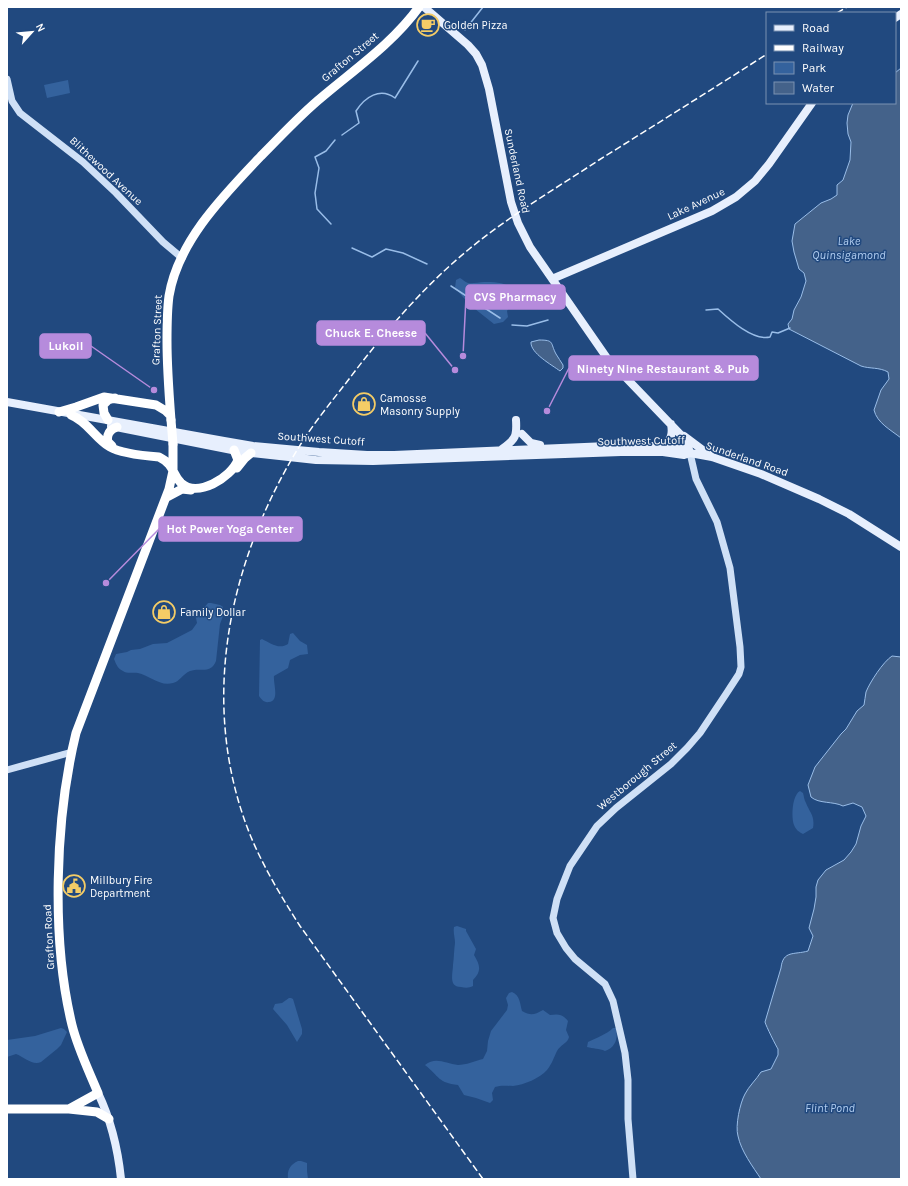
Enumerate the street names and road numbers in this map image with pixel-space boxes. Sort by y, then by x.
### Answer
street label: Grafton Street [319,29,381,85]
street label: Sunderland Road [502,127,532,215]
street label: Blithewood Avenue [67,134,145,208]
street label: Lake Avenue [665,185,727,223]
street label: Grafton Street [149,295,165,365]
street label: Southwest Cutoff [277,429,365,449]
street label: Southwest Cutoff [597,434,685,448]
street label: Sunderland Road [704,439,790,479]
street label: Westborough Street [595,739,679,813]
street label: Grafton Road [41,904,57,970]

